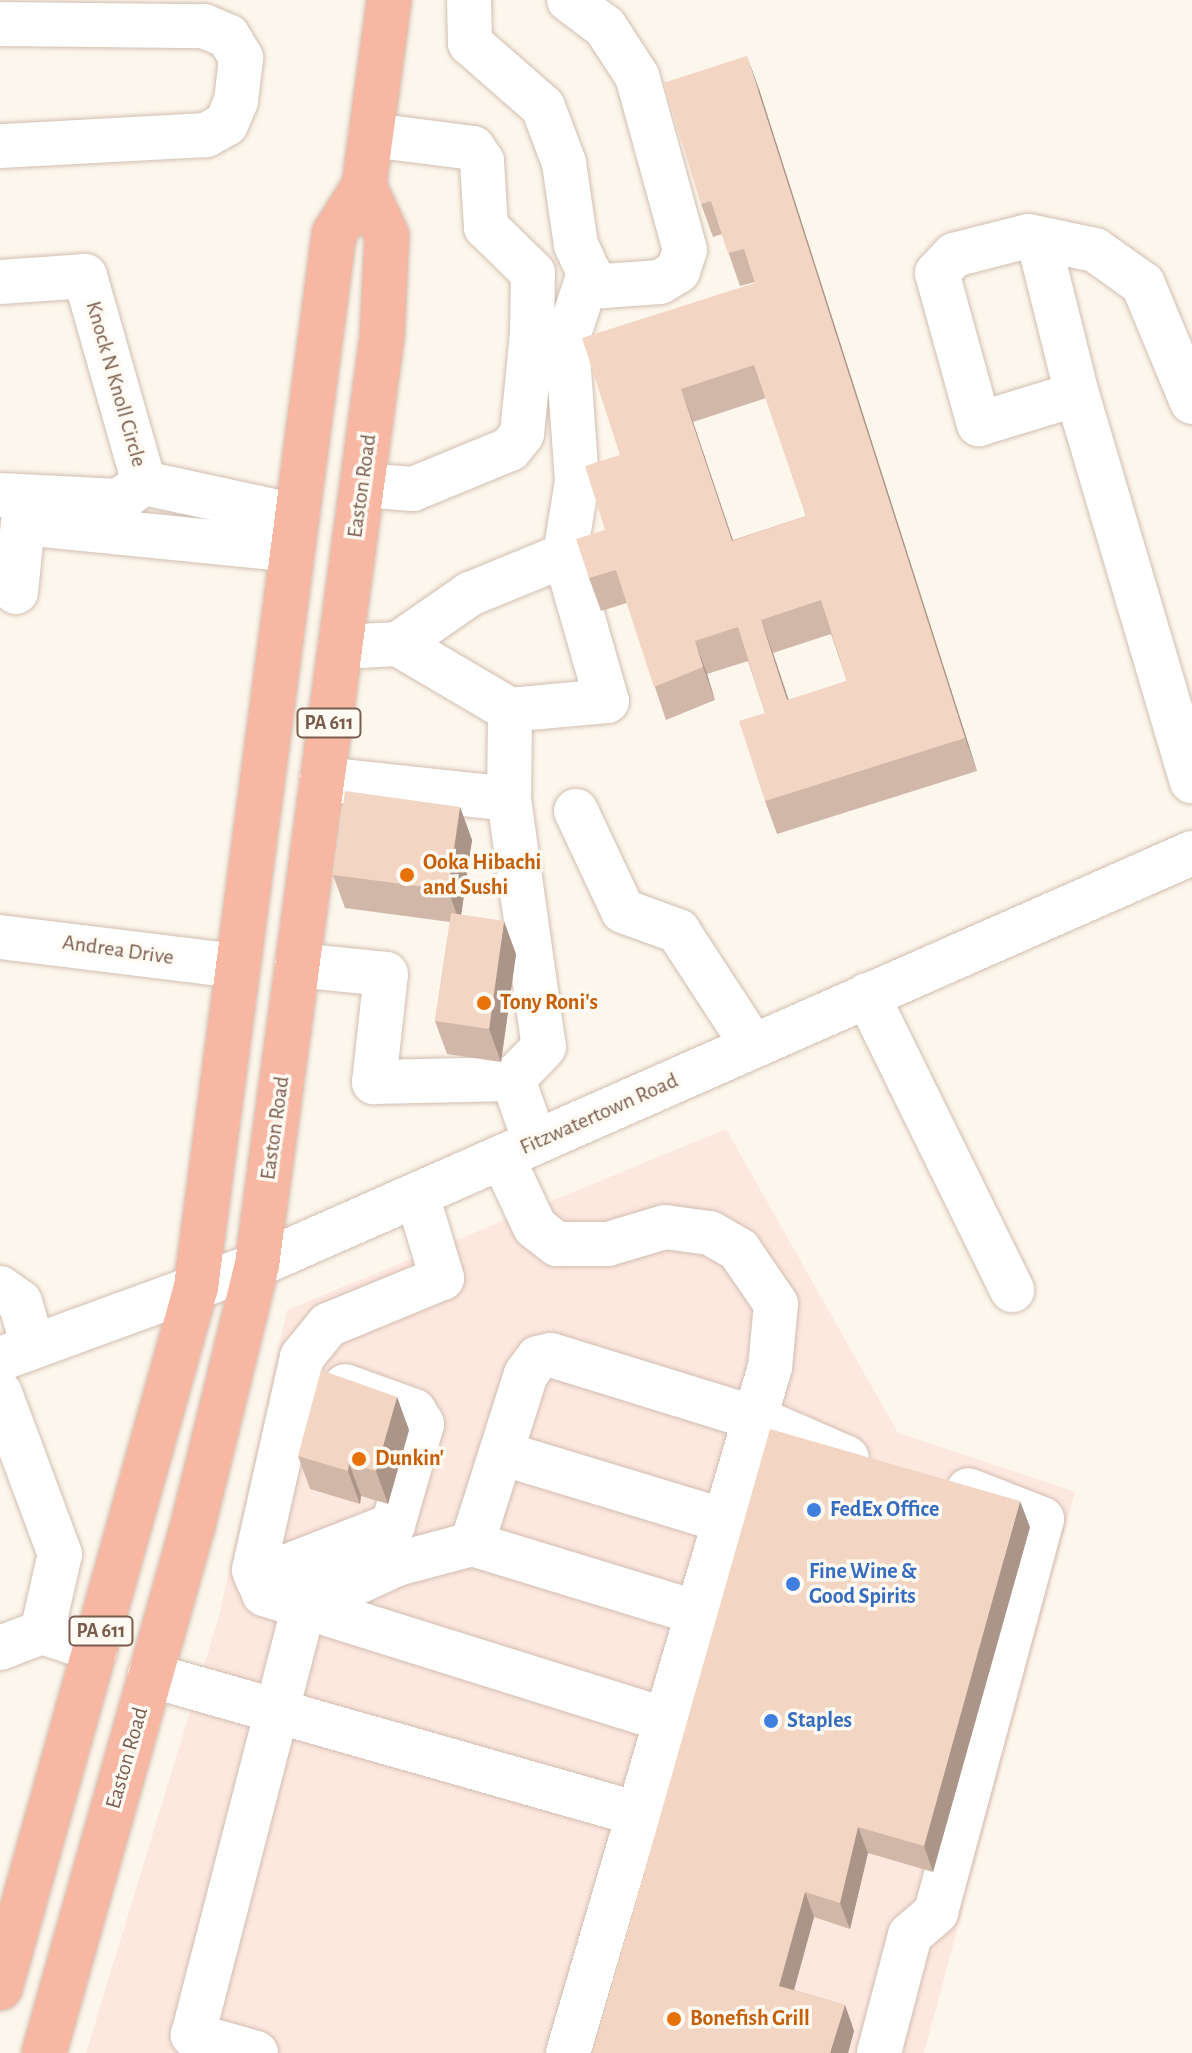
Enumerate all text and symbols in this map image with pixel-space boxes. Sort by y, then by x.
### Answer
street label: Knock N Knoll Circle [80,298,152,470]
street label: Easton Road [342,432,382,540]
road number: PA 611 [295,707,363,739]
place label: Ooka Hibachi and Sushi [423,849,541,900]
marker: Ooka Hibachi and Sushi [398,866,416,884]
street label: Andrea Drive [61,929,175,971]
place label: Tony Roni's [500,990,598,1016]
marker: Tony Roni's [475,994,493,1012]
street label: Fitzwatertown Road [516,1067,682,1161]
street label: Easton Road [255,1074,295,1182]
place label: Dunkin' [375,1446,444,1472]
marker: Dunkin' [350,1450,368,1468]
place label: FedEx Office [830,1497,939,1523]
marker: FedEx Office [805,1501,823,1519]
place label: Fine Wine & Good Spirits [809,1558,917,1610]
marker: Fine Wine & Good Spirits [784,1575,802,1593]
road number: PA 611 [67,1615,135,1647]
street label: Easton Road [100,1704,154,1812]
place label: Staples [787,1708,852,1734]
marker: Staples [762,1712,780,1730]
place label: Bonefish Grill [690,2006,810,2032]
marker: Bonefish Grill [665,2010,683,2028]

